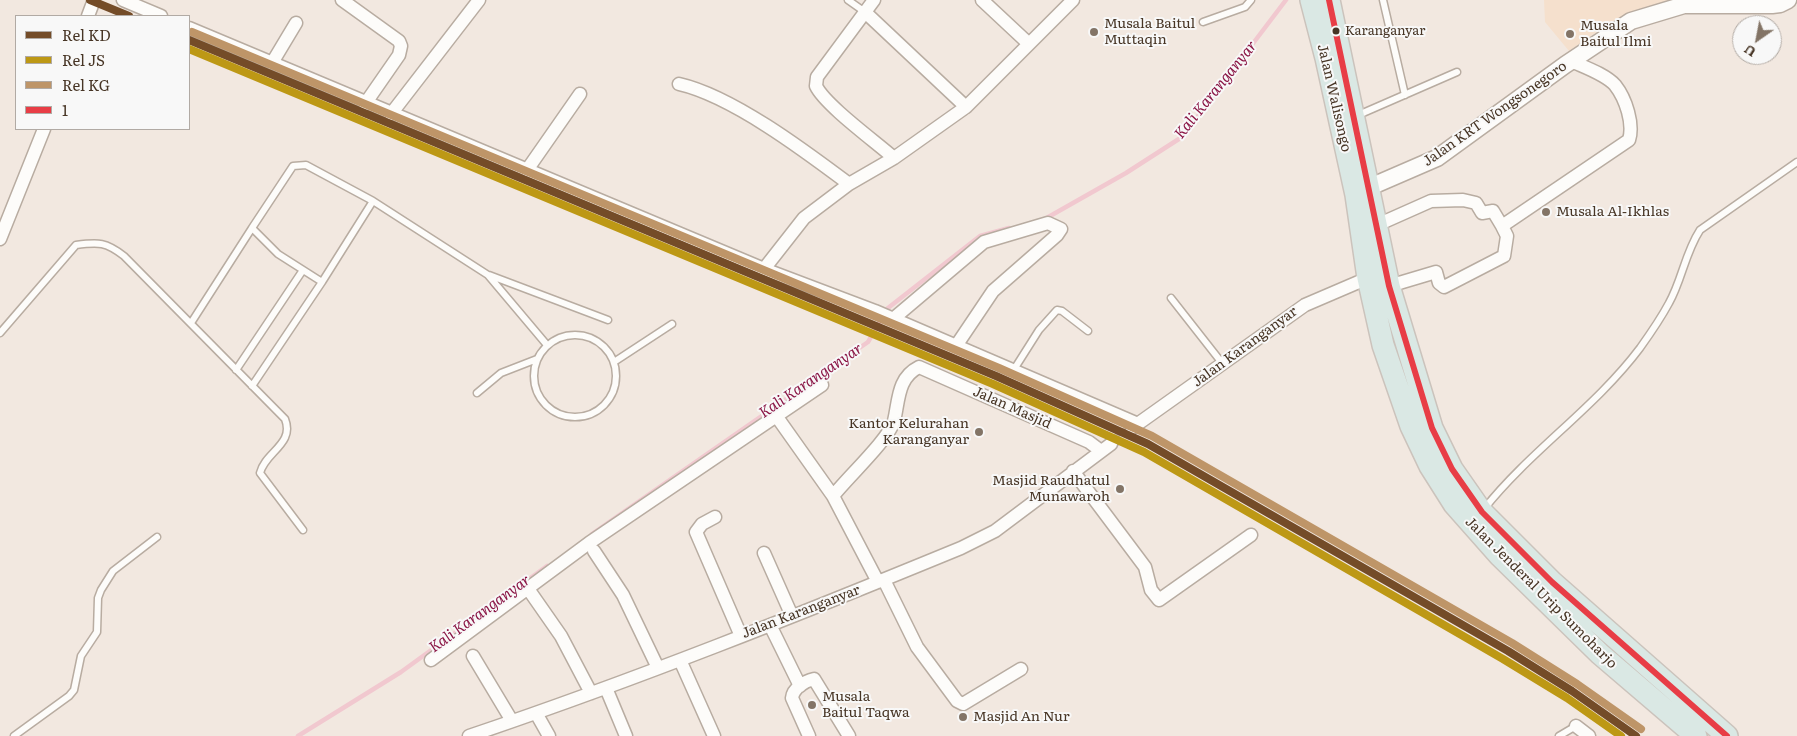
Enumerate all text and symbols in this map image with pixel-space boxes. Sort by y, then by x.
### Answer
legend [15,15,190,130]
north arrow [1732,15,1782,65]
place label: Musala Baitul Muttaqin [1104,16,1195,48]
place label: Musala Baitul Ilmi [1580,18,1652,50]
text: Rel KD [62,23,111,46]
place label: Karanganyar [1345,23,1425,39]
marker: Musala Baitul Muttaqin [1088,26,1100,38]
marker: Karanganyar [1331,26,1341,36]
marker: Musala Baitul Ilmi [1564,28,1576,40]
water label: Kali Karanganyar [1171,37,1261,143]
text: U [1739,40,1759,63]
street label: Jalan Walisongo [1313,42,1355,154]
text: Rel JS [62,48,105,71]
street label: Jalan KRT Wongsonegoro [1420,58,1570,170]
text: Rel KG [62,73,110,96]
text: 1 [62,98,68,121]
place label: Musala Al-Ikhlas [1556,204,1669,220]
marker: Musala Al-Ikhlas [1540,206,1552,218]
street label: Jalan Karanganyar [1189,303,1301,391]
water label: Kali Karanganyar [756,340,866,422]
street label: Jalan Masjid [970,383,1054,433]
place label: Kantor Kelurahan Karanganyar [849,416,969,448]
marker: Kantor Kelurahan Karanganyar [973,426,985,438]
place label: Masjid Raudhatul Munawaroh [992,473,1110,506]
marker: Masjid Raudhatul Munawaroh [1114,483,1126,495]
street label: Jalan Jenderal Urip Sumoharjo [1462,514,1620,672]
water label: Kali Karanganyar [426,571,534,657]
street label: Jalan Karanganyar [739,582,863,642]
place label: Musala Baitul Taqwa [822,689,909,722]
marker: Musala Baitul Taqwa [806,699,818,711]
place label: Masjid An Nur [973,709,1070,725]
marker: Masjid An Nur [957,711,969,723]

